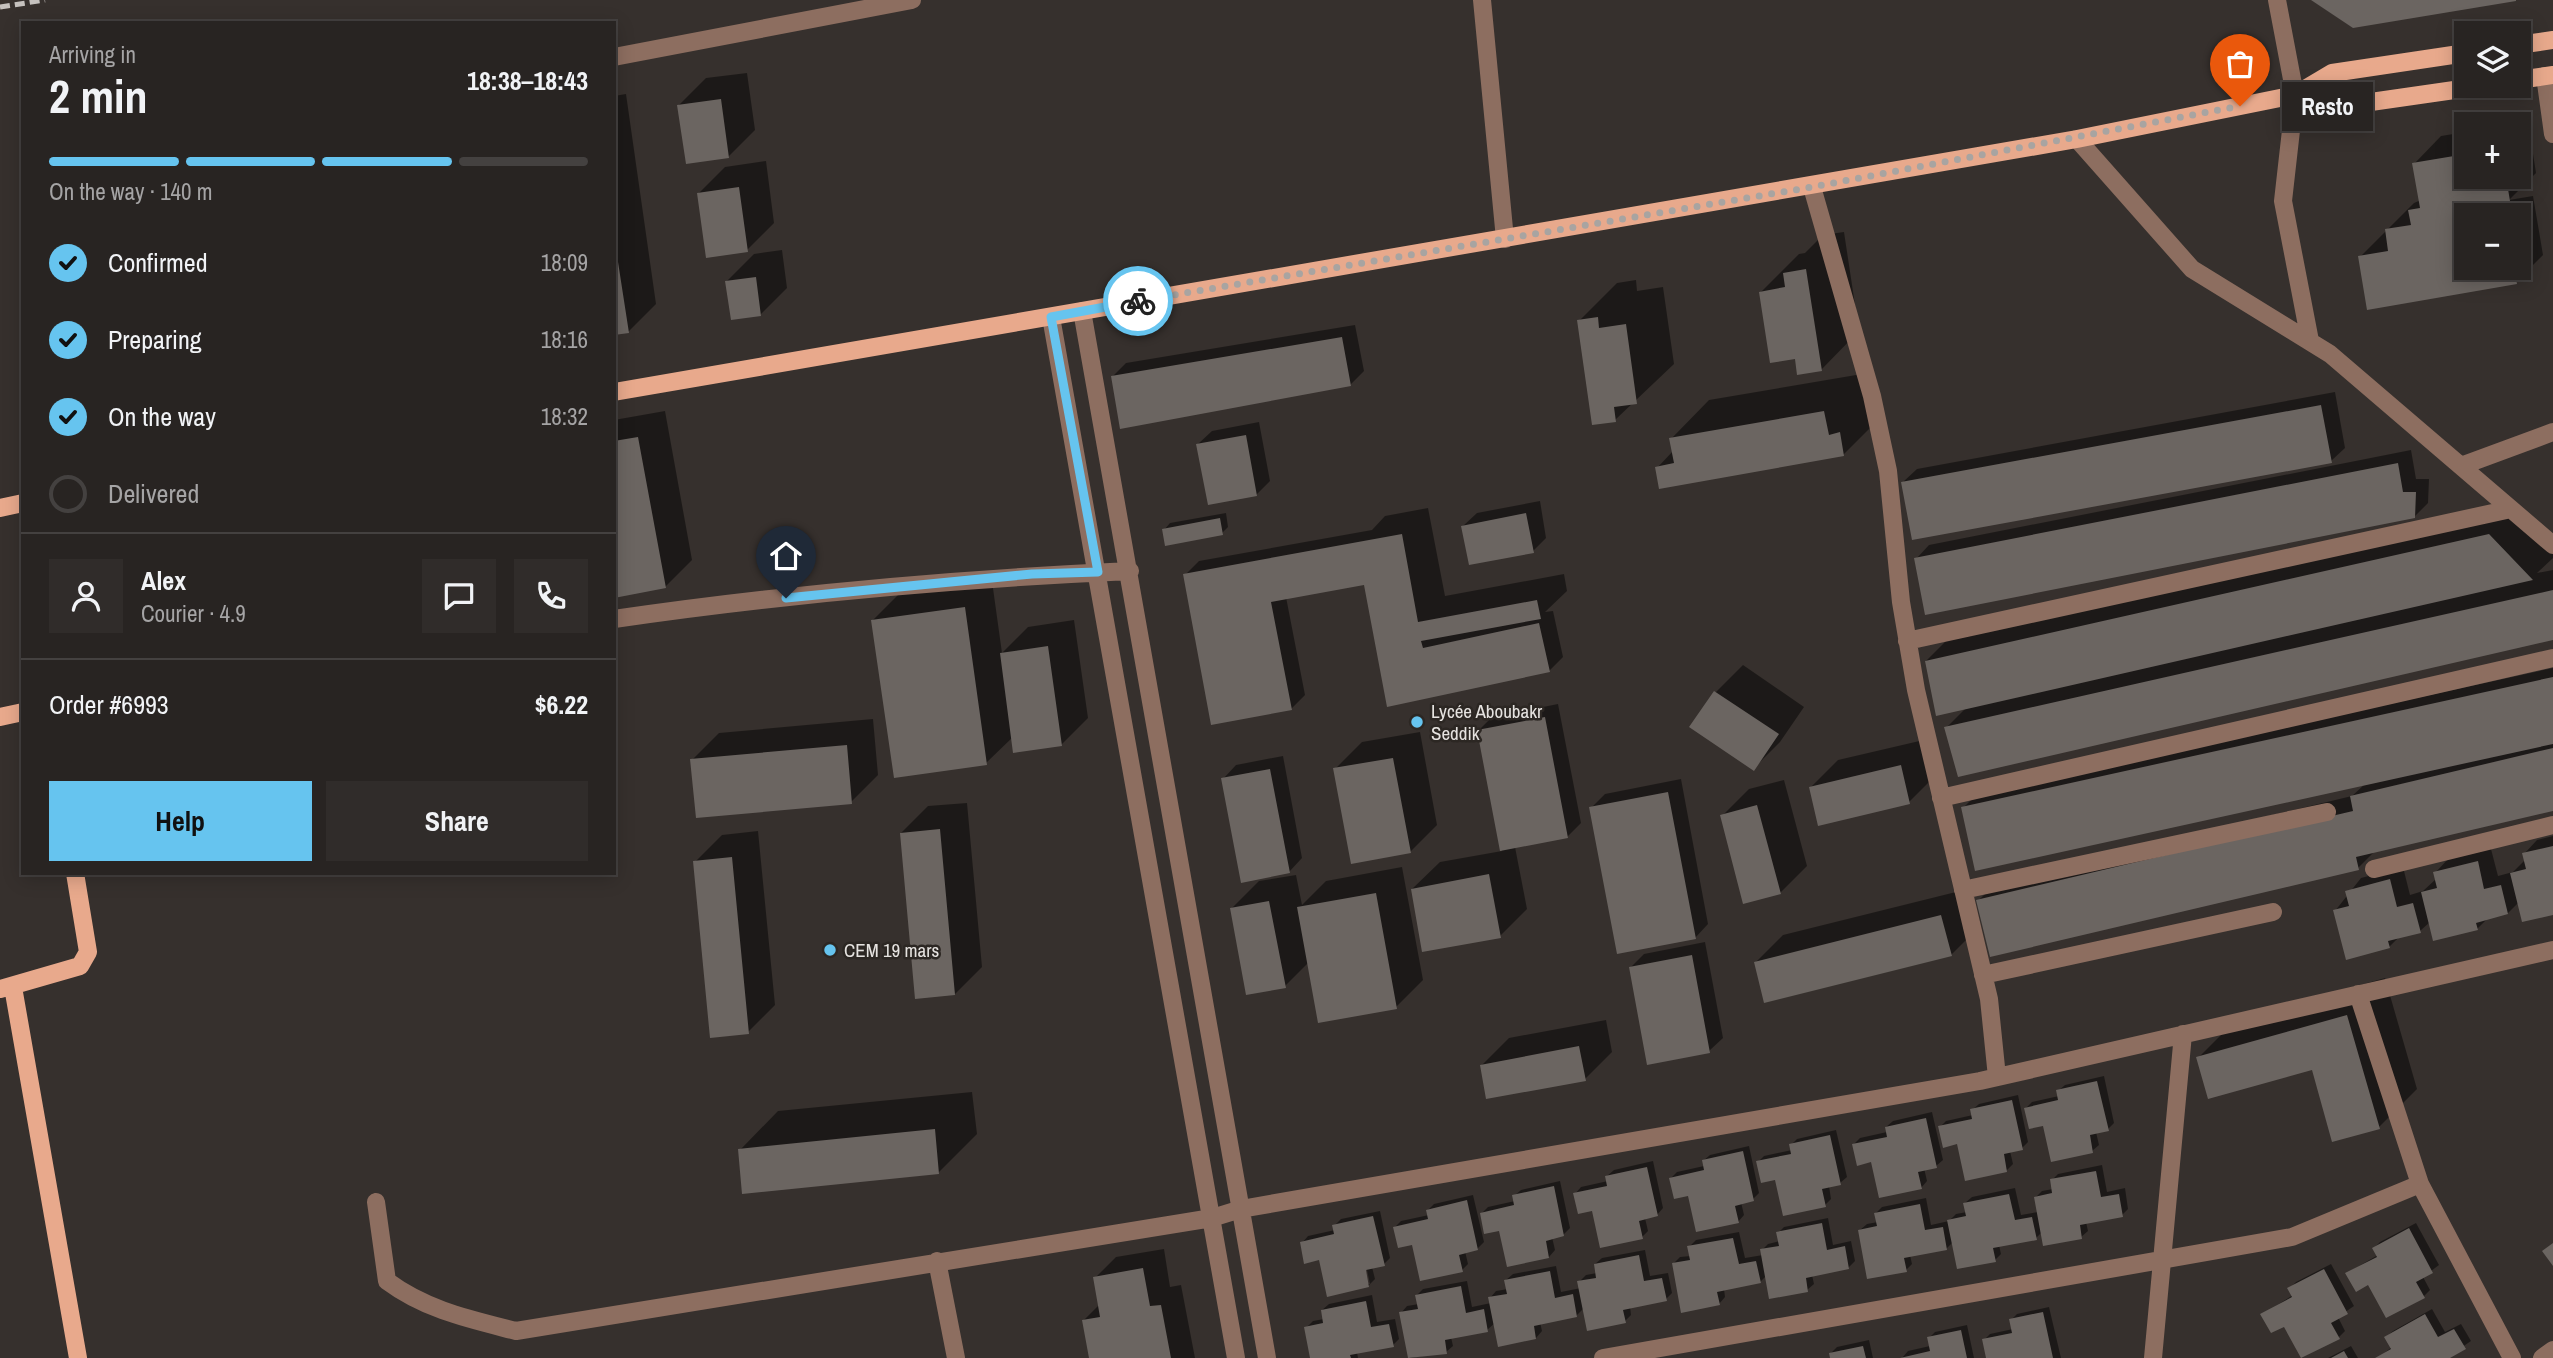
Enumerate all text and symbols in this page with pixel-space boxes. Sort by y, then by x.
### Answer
map controls [2454,21,2531,280]
button: layers [2454,21,2531,98]
pin [2210,34,2270,106]
text: Arriving in [49,39,136,70]
icon: bag [2221,45,2259,83]
text: 18:38–18:43 [467,63,588,98]
text: 2 min [49,65,148,127]
callout: Resto [2282,82,2373,130]
text: Resto [2301,91,2354,122]
button: + [2454,112,2531,189]
text: On the way · 140 m [49,176,213,207]
button: − [2454,203,2531,280]
icon: check [49,244,87,282]
text: Confirmed [108,245,208,280]
text: 18:09 [541,247,588,278]
courier [1103,266,1173,336]
icon: bike [1119,282,1157,320]
icon: check [49,321,87,359]
text: Preparing [108,322,202,357]
text: 18:16 [541,324,588,355]
icon: check [49,398,87,436]
text: On the way [108,399,216,434]
text: 18:32 [541,401,588,432]
text: Delivered [108,476,199,511]
pin [756,526,816,598]
icon: home [767,537,805,575]
button: person [49,559,123,633]
button: chat [422,559,496,633]
button: phone [514,559,588,633]
text: Alex [141,563,186,598]
text: Courier · 4.9 [141,598,246,629]
text: Order #6993 [49,687,169,722]
text: $6.22 [535,687,588,722]
place label: Lycée Aboubakr Seddik [1431,698,1543,746]
marker: Lycée Aboubakr Seddik [1409,714,1425,730]
button: Help [49,781,312,861]
button: Share [326,781,588,861]
place label: CEM 19 mars [844,937,939,963]
marker: CEM 19 mars [822,942,838,958]

